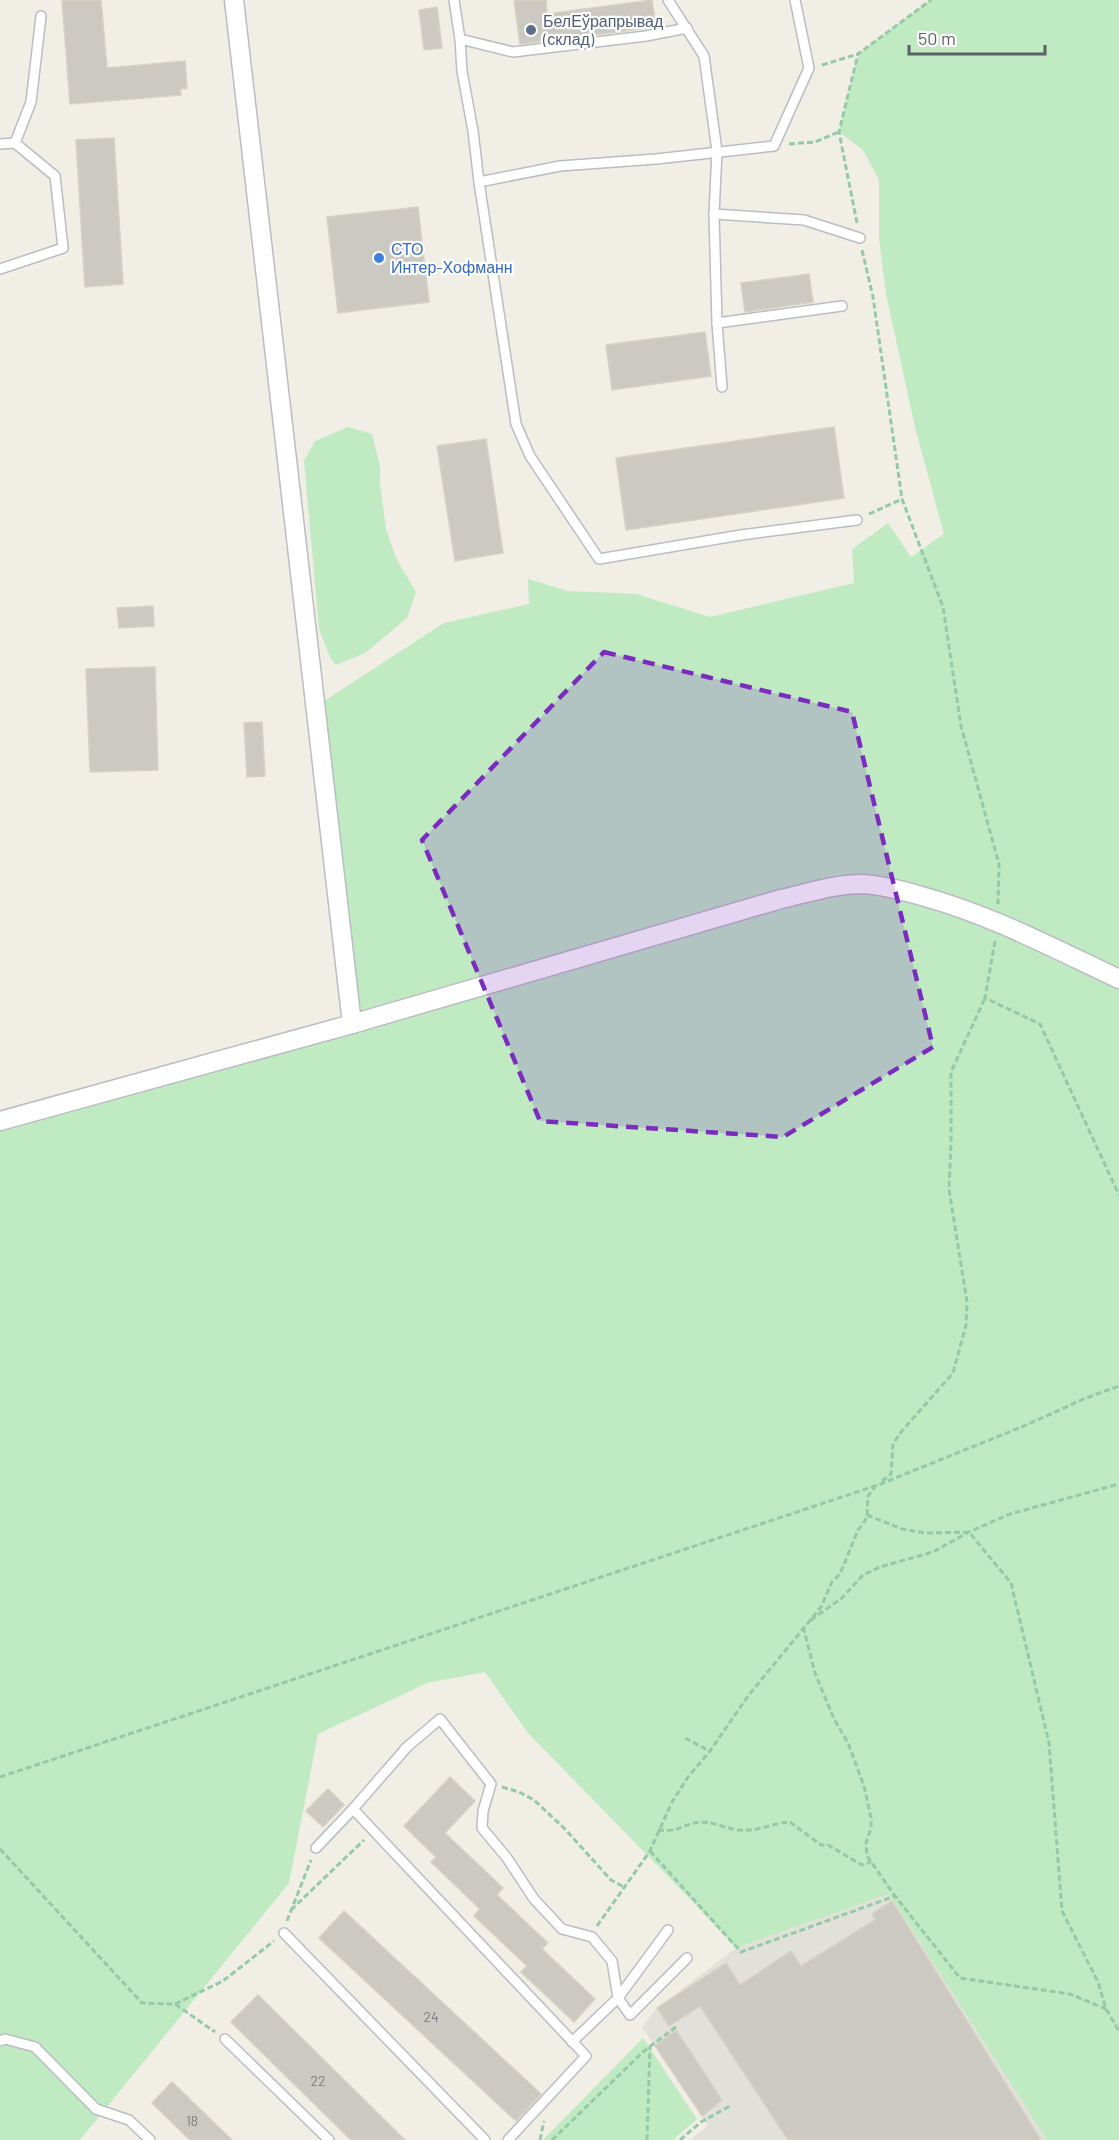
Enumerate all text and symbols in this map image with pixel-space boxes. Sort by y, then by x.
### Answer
place label: БелЕўрапрывад (склад) [542,11,664,48]
scale bar [909,18,1046,56]
marker: БелЕўрапрывад (склад) [524,23,538,37]
text: 50 m [918,27,956,49]
place label: СТО Интер-Хофманн [391,239,513,276]
marker: СТО Интер-Хофманн [372,251,386,265]
house number: 24 [423,2008,439,2025]
house number: 22 [310,2072,326,2089]
house number: 18 [186,2112,198,2129]

